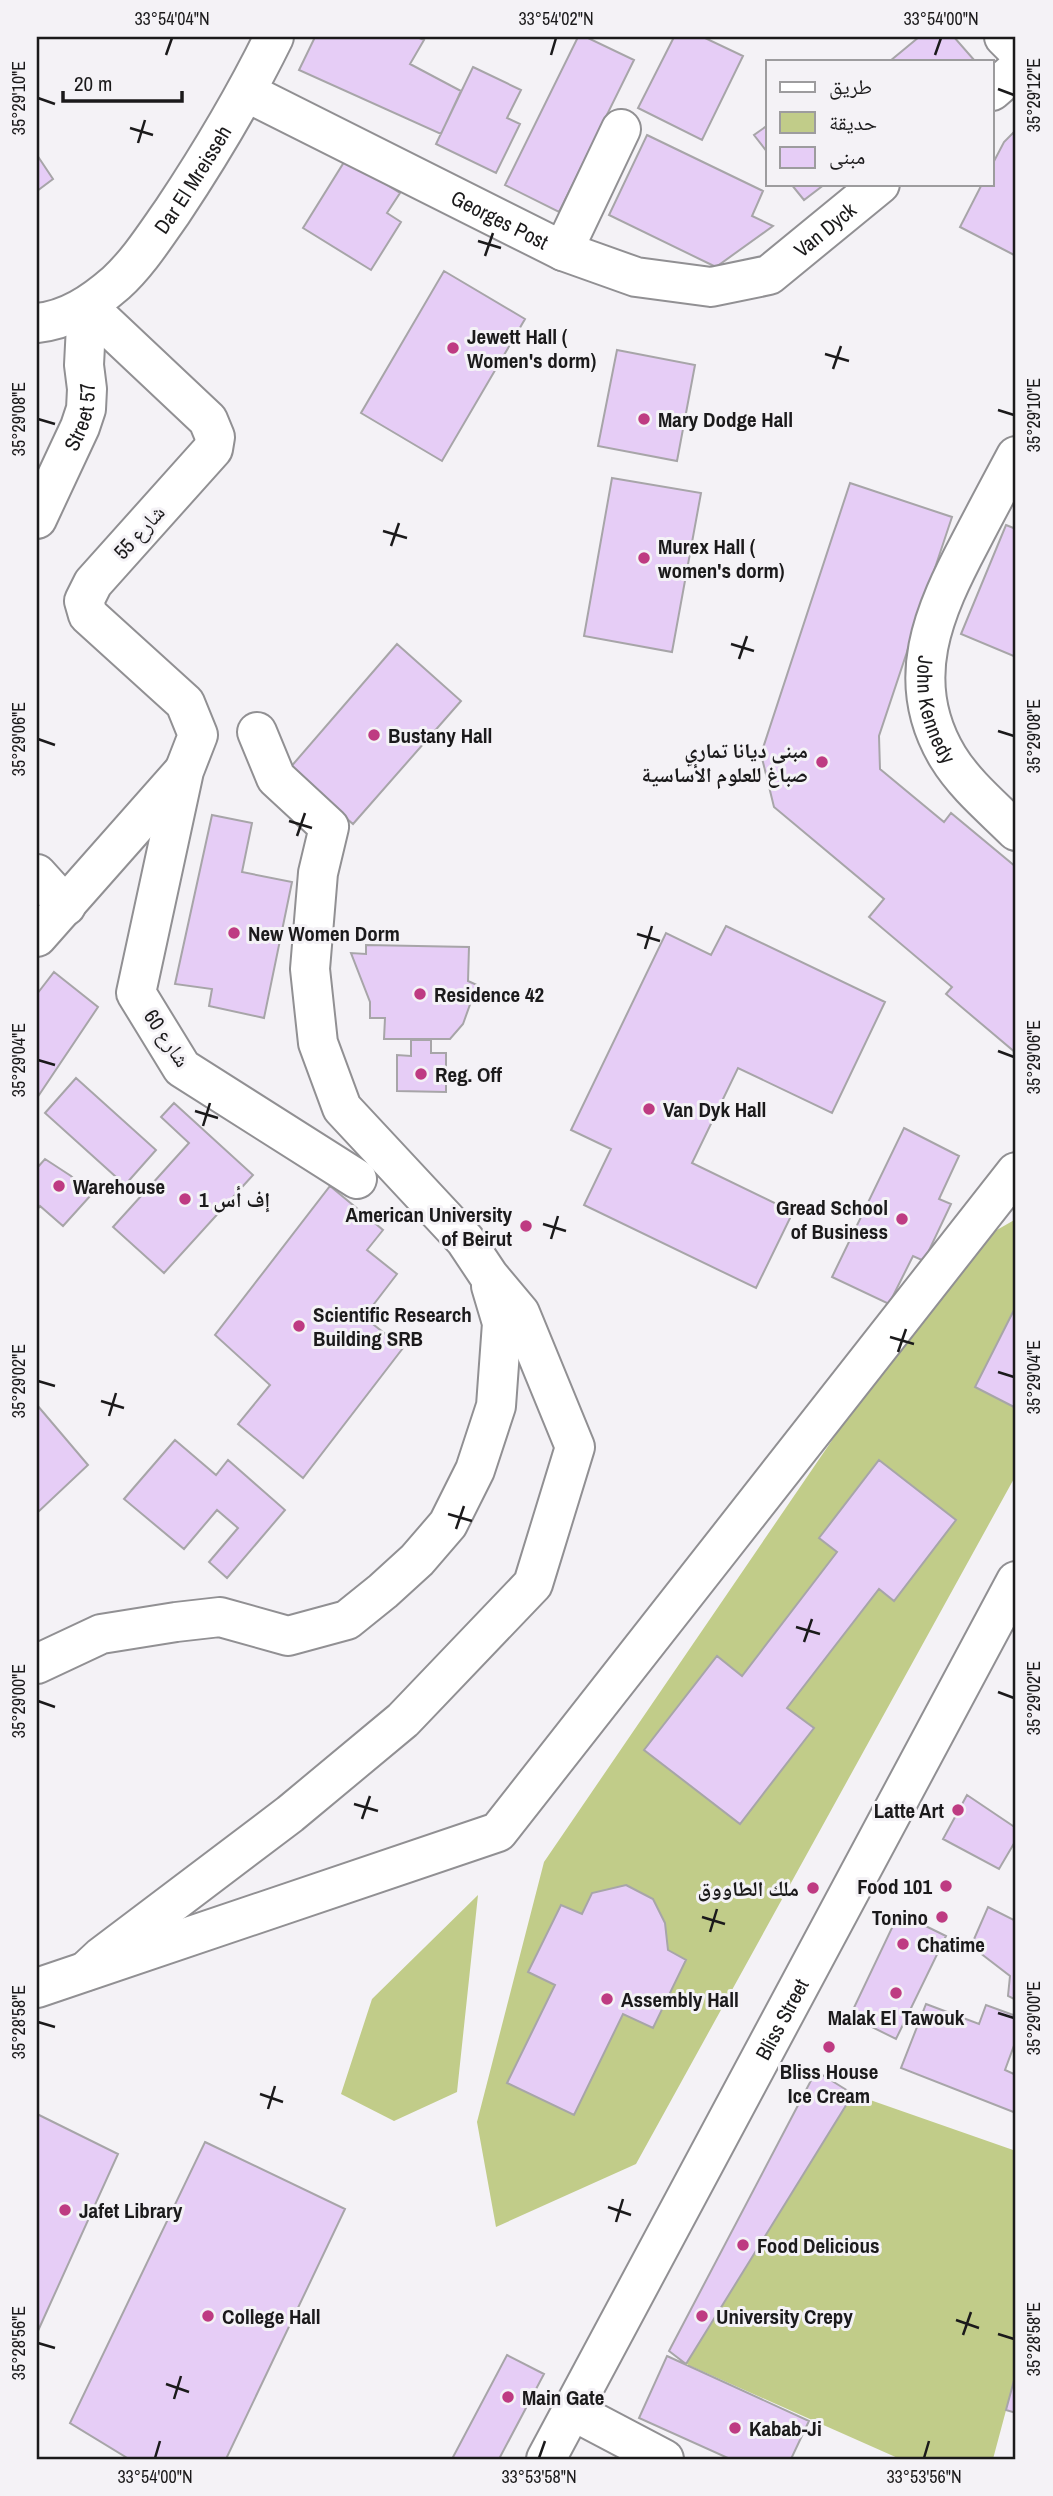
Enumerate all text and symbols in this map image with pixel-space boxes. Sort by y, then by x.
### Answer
text: 33°54'04"N [134,6,210,31]
text: 33°54'02"N [518,6,594,31]
text: 33°54'00"N [903,6,979,31]
text: 35°29'12"E [1021,58,1046,132]
scale bar [63,60,182,104]
legend [766,60,993,186]
text: 35°29'10"E [6,61,31,135]
text: 20 m [74,69,112,98]
text: طريق [829,72,872,101]
text: حديقة [829,108,877,137]
street label: Dar El Mreisseh [147,120,238,239]
text: مبنى [829,142,865,171]
street label: Georges Post [446,183,554,256]
street label: Van Dyck [787,195,862,264]
place label: Jewett Hall ( Women's dorm) [467,322,596,375]
marker: Jewett Hall ( Women's dorm) [445,340,461,356]
text: 35°29'10"E [1021,378,1046,452]
street label: Street 57 [56,381,102,455]
text: 35°29'08"E [6,382,31,456]
place label: Mary Dodge Hall [658,405,793,434]
marker: Mary Dodge Hall [636,411,652,427]
street label: شارع 55 [107,499,171,565]
place label: Murex Hall ( women's dorm) [658,532,785,585]
marker: Murex Hall ( women's dorm) [636,550,652,566]
street label: John Kennedy [911,654,963,769]
text: 35°29'08"E [1021,699,1046,773]
text: 35°29'06"E [6,702,31,776]
place label: Bustany Hall [388,721,492,750]
marker: Bustany Hall [366,727,382,743]
place label: مبنى ديانا تماري صباغ للعلوم الأساسية [642,736,808,789]
marker: مبنى ديانا تماري صباغ للعلوم الأساسية [814,754,830,770]
place label: New Women Dorm [248,919,400,948]
marker: New Women Dorm [226,925,242,941]
place label: Residence 42 [434,980,544,1009]
marker: Residence 42 [412,986,428,1002]
street label: شارع 60 [137,1003,197,1073]
text: 35°29'06"E [1021,1020,1046,1094]
text: 35°29'04"E [6,1023,31,1097]
place label: Reg. Off [435,1060,503,1089]
marker: Reg. Off [413,1066,429,1082]
place label: Van Dyk Hall [663,1095,766,1124]
marker: Van Dyk Hall [641,1101,657,1117]
place label: Warehouse [73,1172,165,1201]
marker: Warehouse [51,1178,67,1194]
place label: إف أس 1 [199,1185,270,1214]
marker: إف أس 1 [177,1191,193,1207]
place label: Gread School of Business [776,1193,888,1246]
place label: American University of Beirut [345,1200,512,1253]
marker: Gread School of Business [894,1211,910,1227]
marker: American University of Beirut [518,1218,534,1234]
place label: Scientific Research Building SRB [313,1300,472,1353]
marker: Scientific Research Building SRB [291,1318,307,1334]
text: 35°29'04"E [1021,1340,1046,1414]
text: 35°29'02"E [6,1344,31,1418]
text: 35°29'02"E [1021,1661,1046,1735]
text: 35°29'00"E [6,1664,31,1738]
place label: Latte Art [874,1796,944,1825]
marker: Latte Art [950,1802,966,1818]
place label: Food 101 [857,1872,932,1901]
place label: ملك الطاووق [698,1874,799,1903]
marker: Food 101 [938,1878,954,1894]
marker: ملك الطاووق [805,1880,821,1896]
place label: Tonino [872,1903,928,1932]
marker: Tonino [934,1909,950,1925]
place label: Chatime [917,1930,985,1959]
marker: Chatime [895,1936,911,1952]
street label: Bliss Street [748,1973,815,2065]
text: 35°29'00"E [1021,1981,1046,2055]
text: 35°28'58"E [6,1985,31,2059]
place label: Assembly Hall [621,1985,739,2014]
marker: Malak El Tawouk [888,1985,904,2001]
marker: Assembly Hall [599,1991,615,2007]
place label: Malak El Tawouk [828,2003,965,2032]
marker: Bliss House Ice Cream [821,2039,837,2055]
place label: Bliss House Ice Cream [780,2057,878,2110]
place label: Jafet Library [79,2196,183,2225]
marker: Jafet Library [57,2202,73,2218]
place label: Food Delicious [757,2231,880,2260]
marker: Food Delicious [735,2237,751,2253]
place label: College Hall [222,2302,321,2331]
place label: University Crepy [716,2302,853,2331]
text: 35°28'58"E [1021,2302,1046,2376]
text: 35°28'56"E [6,2306,31,2380]
marker: College Hall [200,2308,216,2324]
marker: University Crepy [694,2308,710,2324]
place label: Main Gate [522,2383,604,2412]
marker: Main Gate [500,2389,516,2405]
place label: Kabab-Ji [749,2414,822,2443]
marker: Kabab-Ji [727,2420,743,2436]
text: 33°54'00"N [117,2464,193,2489]
text: 33°53'58"N [501,2464,577,2489]
text: 33°53'56"N [886,2464,962,2489]

